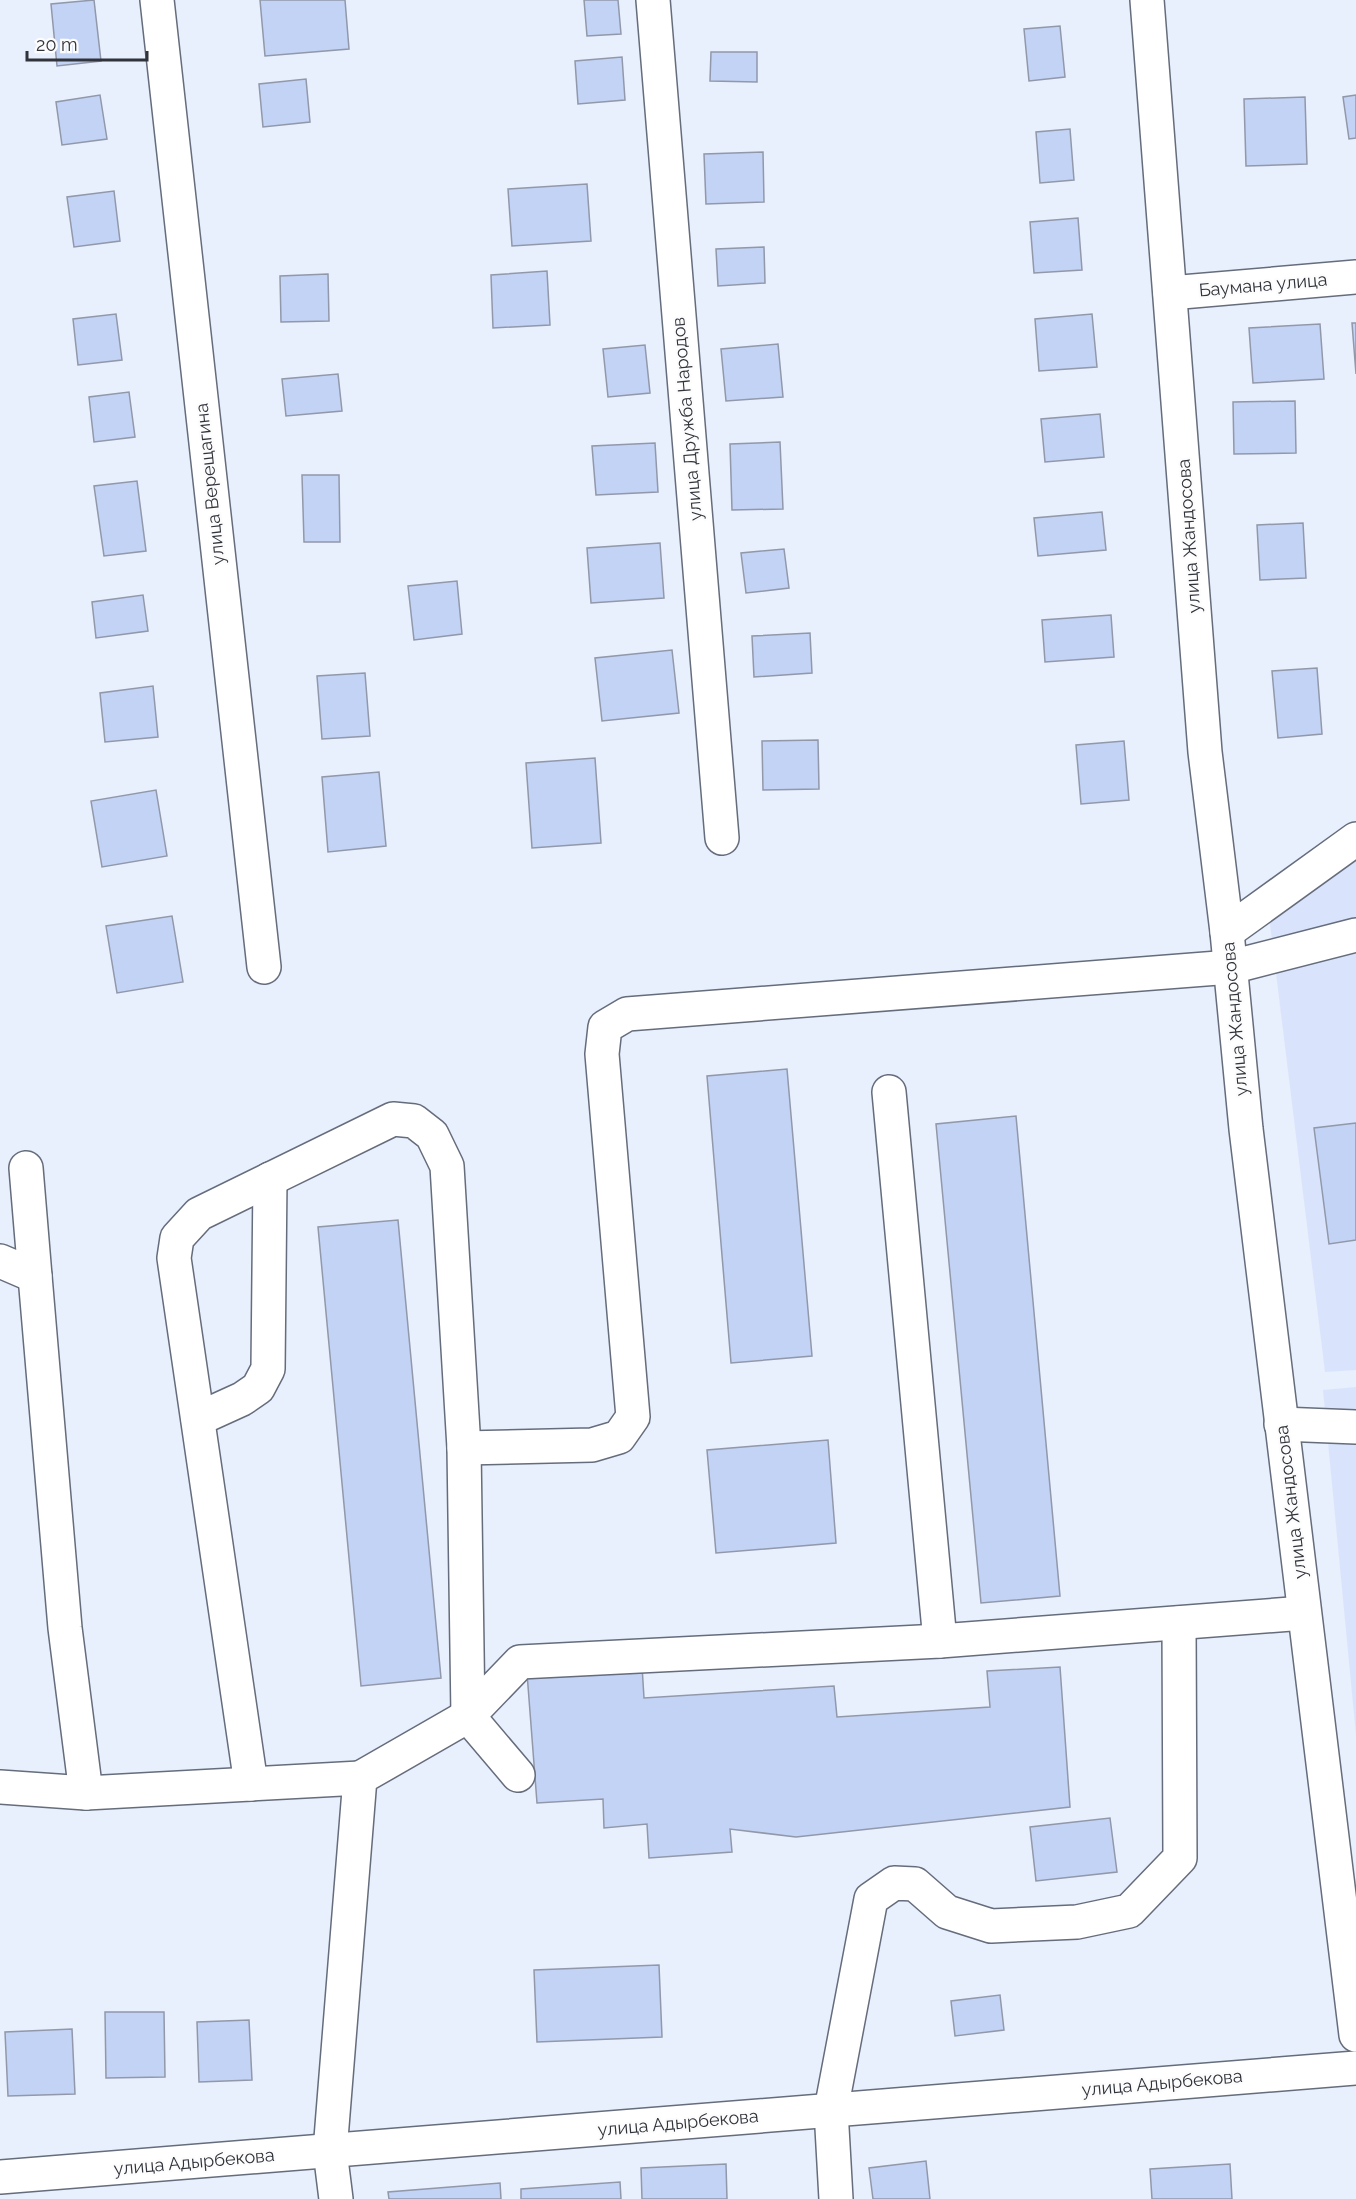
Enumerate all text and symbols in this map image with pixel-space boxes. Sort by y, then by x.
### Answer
scale bar [27,24,147,62]
text: 20 m [36,34,78,55]
street label: Баумана улица [1198,268,1328,301]
street label: улица Дружба Народов [667,316,706,522]
street label: улица Верещагина [191,402,228,566]
street label: улица Жандосова [1173,458,1204,614]
street label: улица Жандосова [1217,941,1252,1097]
street label: улица Жандосова [1271,1424,1310,1580]
street label: улица Адырбекова [1081,2065,1243,2100]
street label: улица Адырбекова [597,2105,759,2140]
street label: улица Адырбекова [113,2144,275,2179]

